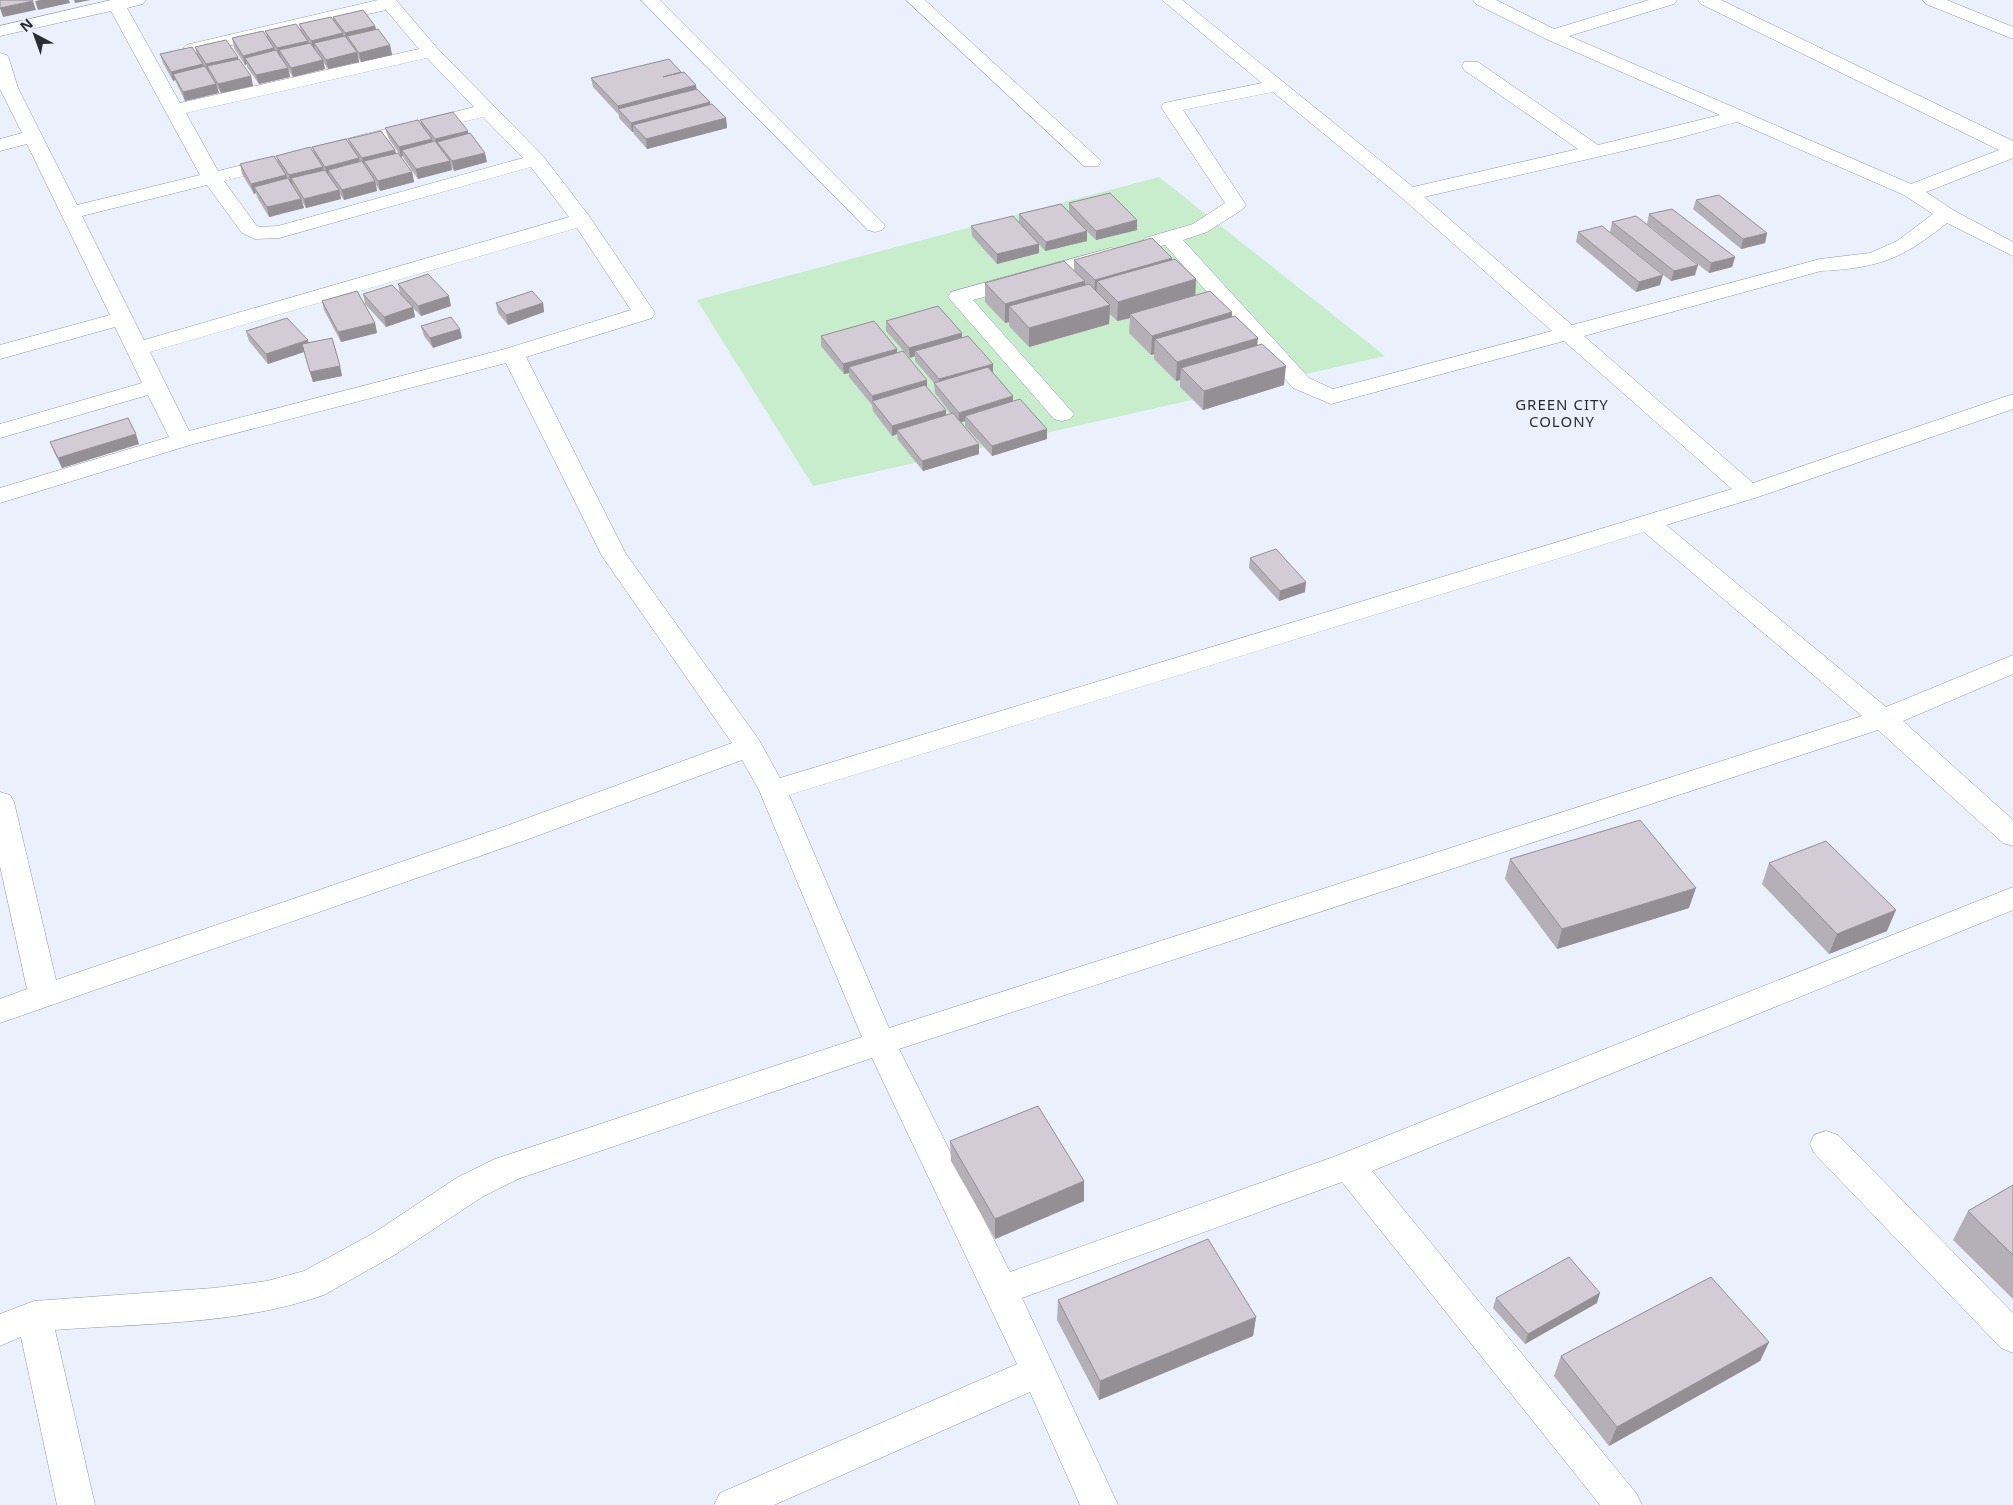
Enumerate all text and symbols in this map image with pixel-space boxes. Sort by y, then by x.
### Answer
north arrow [10,10,60,60]
text: N [16,14,37,36]
district label: GREEN CITY COLONY [1515,394,1609,431]

